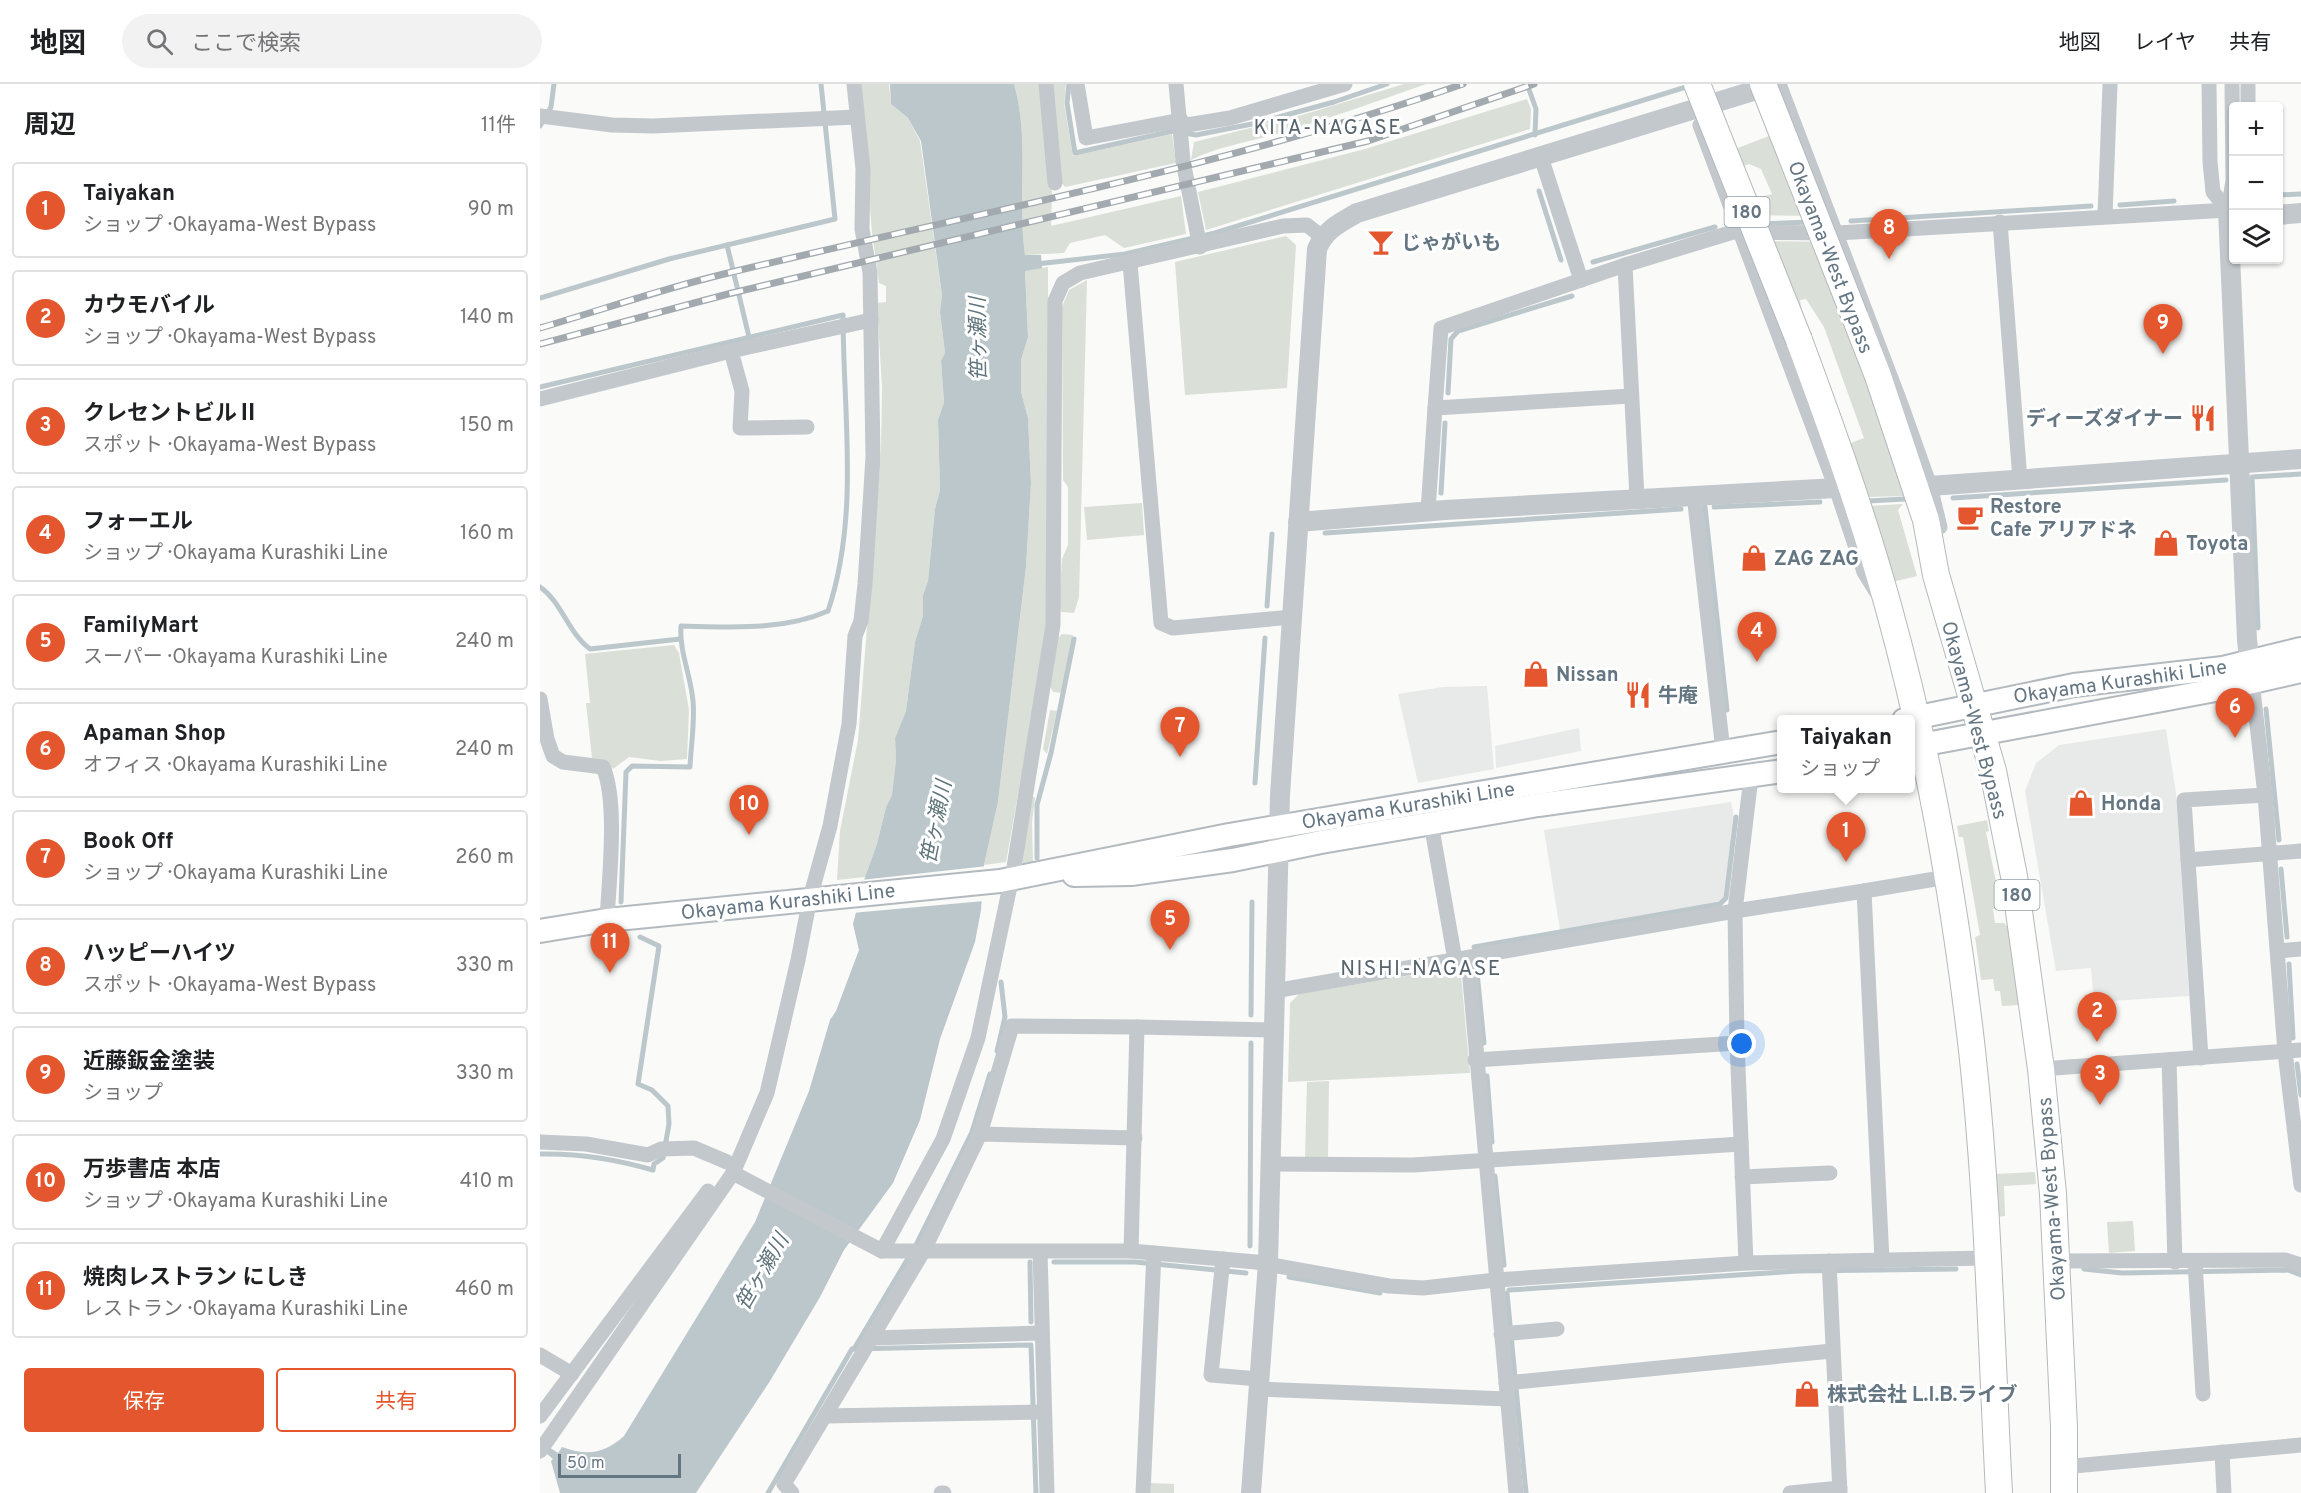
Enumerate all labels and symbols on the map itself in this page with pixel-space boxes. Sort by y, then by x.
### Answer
district label: KITA-NAGASE [1254,115,1402,142]
street label: Okayama-West Bypass [1780,158,1878,358]
road number: 180 [1724,197,1770,227]
pin: 8 [1870,210,1908,259]
bar icon: じゃがいも [1366,227,1396,257]
place label: じゃがいも [1401,231,1501,257]
water label: 笹ヶ瀬川 [965,295,994,381]
pin: 9 [2144,304,2182,354]
restaurant icon: ディーズダイナー [2188,403,2218,433]
place label: ディーズダイナー [2026,407,2183,433]
place label: Restore Cafe アリアドネ [1990,495,2137,544]
cafe icon: Restore Cafe アリアドネ [1955,502,1985,532]
shop icon: Toyota [2151,528,2181,558]
place label: Toyota [2186,532,2249,558]
shop icon: ZAG ZAG [1739,543,1769,573]
place label: ZAG ZAG [1774,547,1859,573]
pin: 4 [1738,612,1776,662]
street label: Okayama-West Bypass [1934,619,2012,822]
street label: Okayama Kurashiki Line [2012,655,2229,711]
shop icon: Nissan [1521,659,1551,689]
place label: Nissan [1556,663,1619,689]
restaurant icon: 牛庵 [1623,680,1653,710]
place label: 牛庵 [1658,684,1698,710]
pin: 6 [2216,688,2254,738]
pin: 7 [1160,708,1200,757]
water label: 笹ヶ瀬川 [916,777,959,866]
street label: Okayama Kurashiki Line [1300,777,1517,837]
pin: 10 [730,786,768,835]
shop icon: Honda [2066,788,2096,818]
place label: Honda [2101,792,2161,818]
pin: 1 [1826,812,1866,862]
street label: Okayama Kurashiki Line [680,879,897,927]
road number: 180 [1994,880,2040,910]
pin: 5 [1150,900,1190,950]
pin: 11 [590,924,630,973]
district label: NISHI-NAGASE [1340,956,1502,983]
pin: 2 [2078,992,2116,1042]
your location [1727,1029,1756,1058]
pin: 3 [2080,1056,2120,1105]
street label: Okayama-West Bypass [2033,1096,2073,1302]
water label: 笹ヶ瀬川 [731,1228,797,1316]
shop icon: 株式会社 L.I.B.ライブ [1792,1379,1822,1409]
place label: 株式会社 L.I.B.ライブ [1827,1383,2017,1409]
scale bar [558,1451,681,1478]

